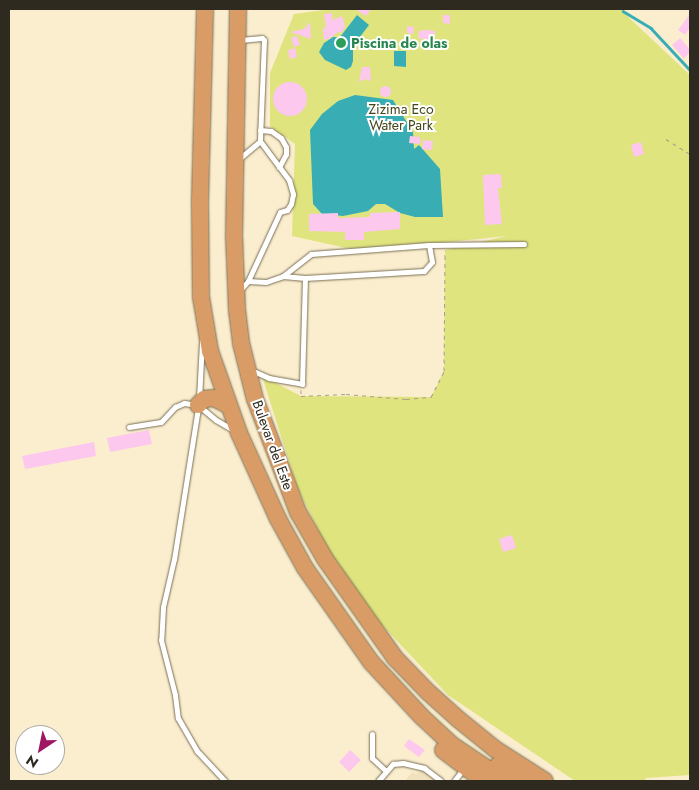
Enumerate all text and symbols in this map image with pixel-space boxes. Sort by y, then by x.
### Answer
place label: Piscina de olas [351,35,447,51]
marker: Piscina de olas [335,37,347,49]
park label: Zizima Eco Water Park [368,101,434,134]
street label: Bulevar del Este [249,398,297,492]
north arrow [15,725,65,775]
text: N [22,750,42,773]

